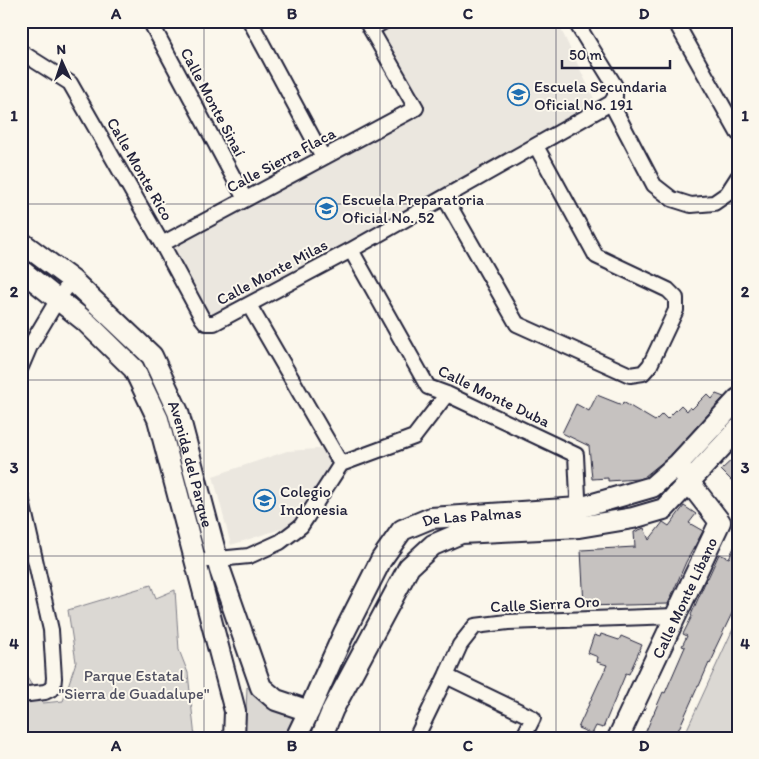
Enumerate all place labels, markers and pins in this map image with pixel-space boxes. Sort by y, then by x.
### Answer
place label: Escuela Secundaria Oficial No. 191 [534,77,667,114]
school or university icon: Escuela Secundaria Oficial No. 191 [506,83,530,107]
place label: Escuela Preparatoria Oficial No. 52 [342,190,485,227]
school or university icon: Escuela Preparatoria Oficial No. 52 [314,196,338,220]
place label: Colegio Indonesia [280,482,349,519]
school or university icon: Colegio Indonesia [252,488,276,512]

